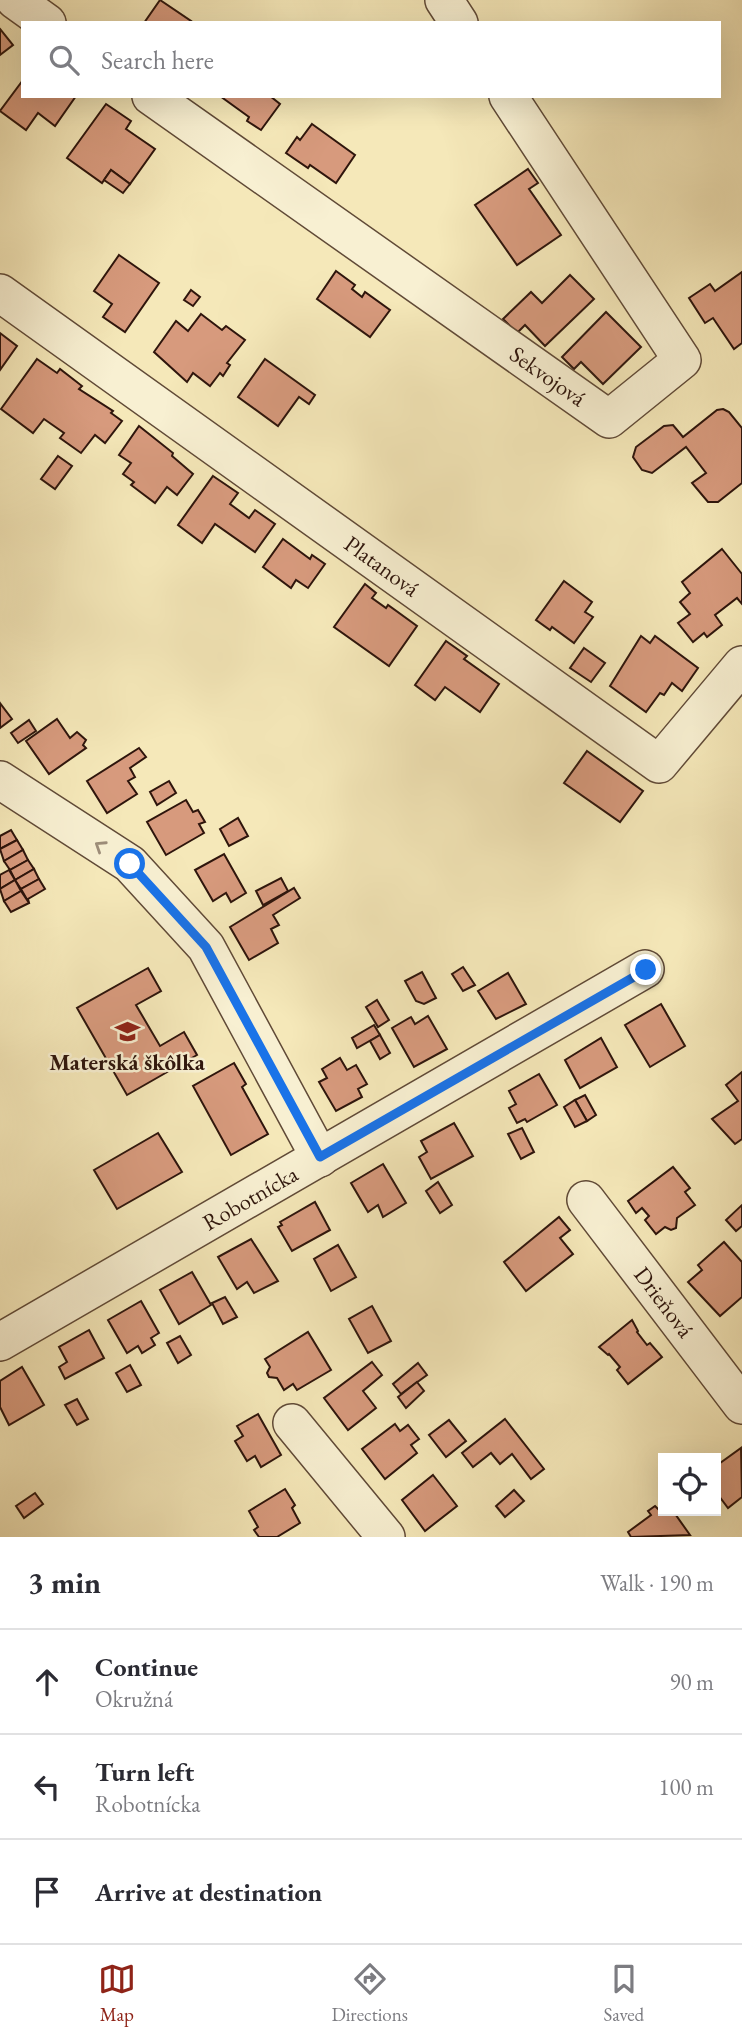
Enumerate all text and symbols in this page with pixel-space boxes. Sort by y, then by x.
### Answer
search box [21,21,721,98]
icon: search [45,41,83,79]
text: Search here [101,43,214,77]
street label: Sekvojová [504,339,593,414]
street label: Platanová [338,529,426,604]
one-way arrow [95,841,108,854]
route start [114,848,145,879]
route end [630,954,661,985]
school or university icon: Materská škôlka [113,1018,141,1046]
place label: Materská škôlka [49,1047,206,1077]
street label: Robotnícka [197,1158,304,1237]
street label: Drieňová [627,1260,701,1344]
map controls [658,1453,721,1516]
button: locate [658,1453,721,1516]
text: 3 min [28,1563,101,1602]
text: Walk · 190 m [600,1568,714,1598]
text: Continue [95,1650,198,1684]
icon: ahead [28,1663,66,1701]
text: 90 m [669,1667,714,1697]
text: Okružná [95,1684,173,1714]
text: Turn left [95,1755,194,1789]
icon: left [28,1768,66,1806]
text: 100 m [658,1772,714,1802]
text: Robotnícka [95,1789,200,1819]
icon: arrive [28,1873,66,1911]
text: Arrive at destination [95,1875,322,1909]
tab: Map [98,1960,136,2027]
tab: Directions [331,1960,408,2027]
tab: Saved [603,1960,644,2027]

